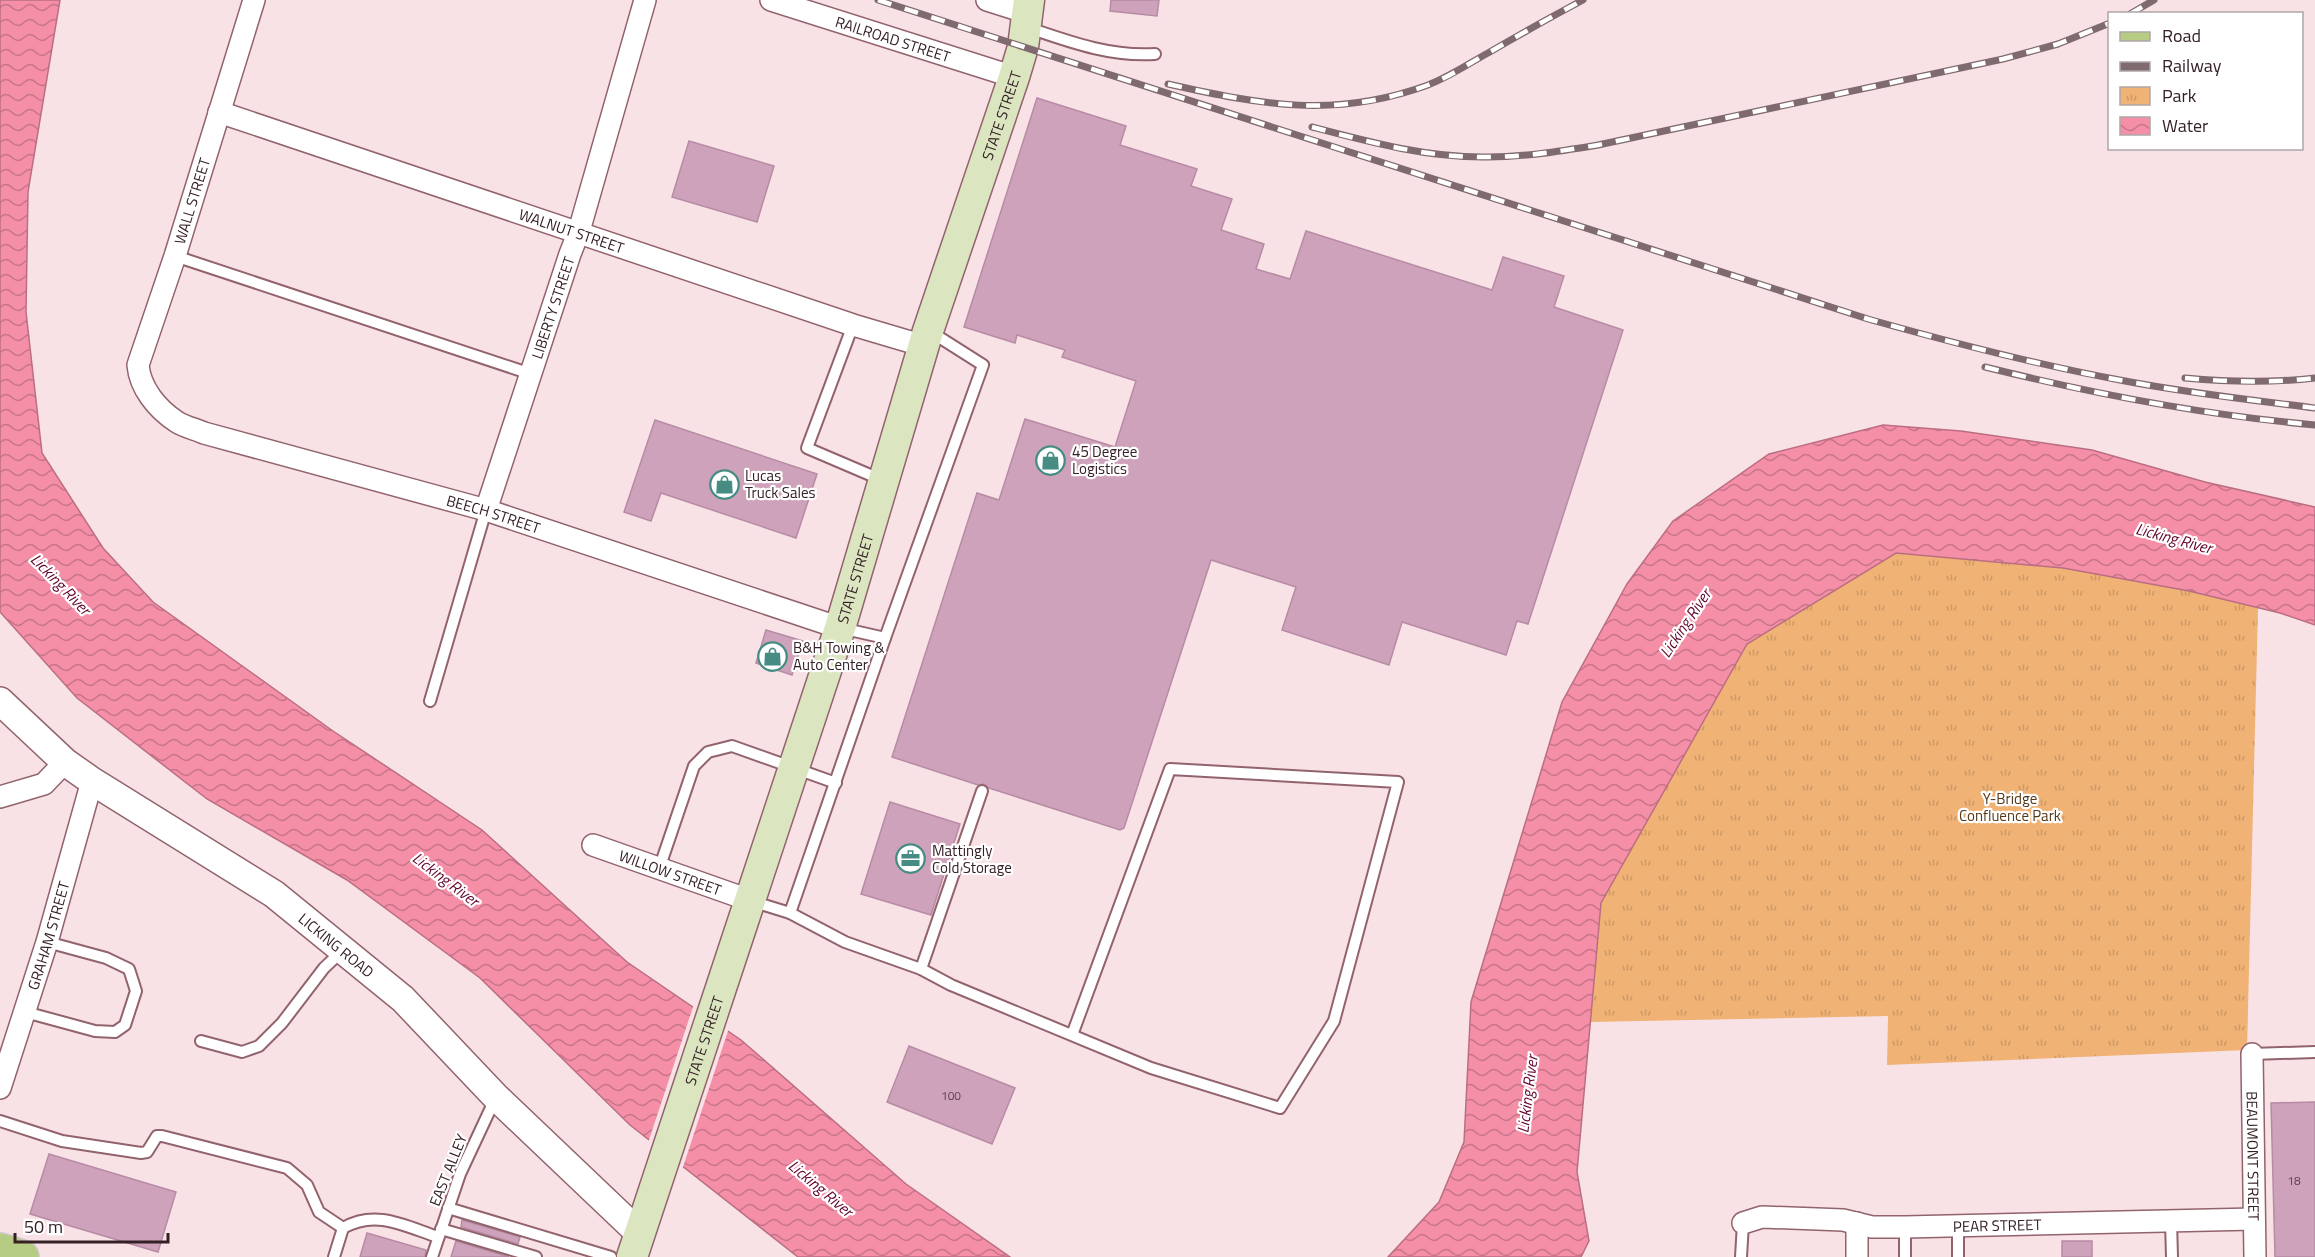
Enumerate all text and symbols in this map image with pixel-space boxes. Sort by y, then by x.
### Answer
street label: RAILROAD STREET [832,10,954,68]
legend [2108,12,2303,150]
text: Road [2162,22,2201,49]
text: Railway [2162,52,2222,79]
street label: STATE STREET [975,68,1027,163]
text: Park [2162,82,2197,109]
text: Water [2162,112,2208,139]
street label: WALL STREET [168,155,216,247]
street label: WALNUT STREET [516,202,627,259]
street label: LIBERTY STREET [525,253,580,362]
place label: 45 Degree Logistics [1072,440,1137,480]
shop icon: 45 Degree Logistics [1035,444,1067,476]
place label: Lucas Truck Sales [745,464,815,504]
shop icon: Lucas Truck Sales [708,468,740,500]
street label: BEECH STREET [444,488,544,539]
water label: Licking River [2133,516,2217,560]
street label: STATE STREET [830,531,879,626]
water label: Licking River [25,548,98,622]
water label: Licking River [1653,582,1718,662]
place label: B&H Towing & Auto Center [793,636,885,676]
shop icon: B&H Towing & Auto Center [756,640,788,672]
park label: Y-Bridge Confluence Park [1959,787,2061,827]
place label: Mattingly Cold Storage [932,839,1012,879]
office icon: Mattingly Cold Storage [895,843,927,875]
street label: WILLOW STREET [616,844,725,901]
water label: Licking River [408,846,486,913]
street label: GRAHAM STREET [21,878,75,993]
street label: LICKING ROAD [294,907,379,983]
street label: STATE STREET [678,993,729,1088]
water label: Licking River [1510,1052,1544,1134]
house number: 100 [941,1086,961,1105]
street label: BEAUMONT STREET [2241,1091,2266,1221]
street label: EAST ALLEY [423,1130,473,1210]
water label: Licking River [783,1154,860,1223]
house number: 18 [2287,1171,2301,1190]
scale bar [15,1206,168,1244]
street label: PEAR STREET [1953,1212,2042,1237]
text: 50 m [24,1213,63,1240]

